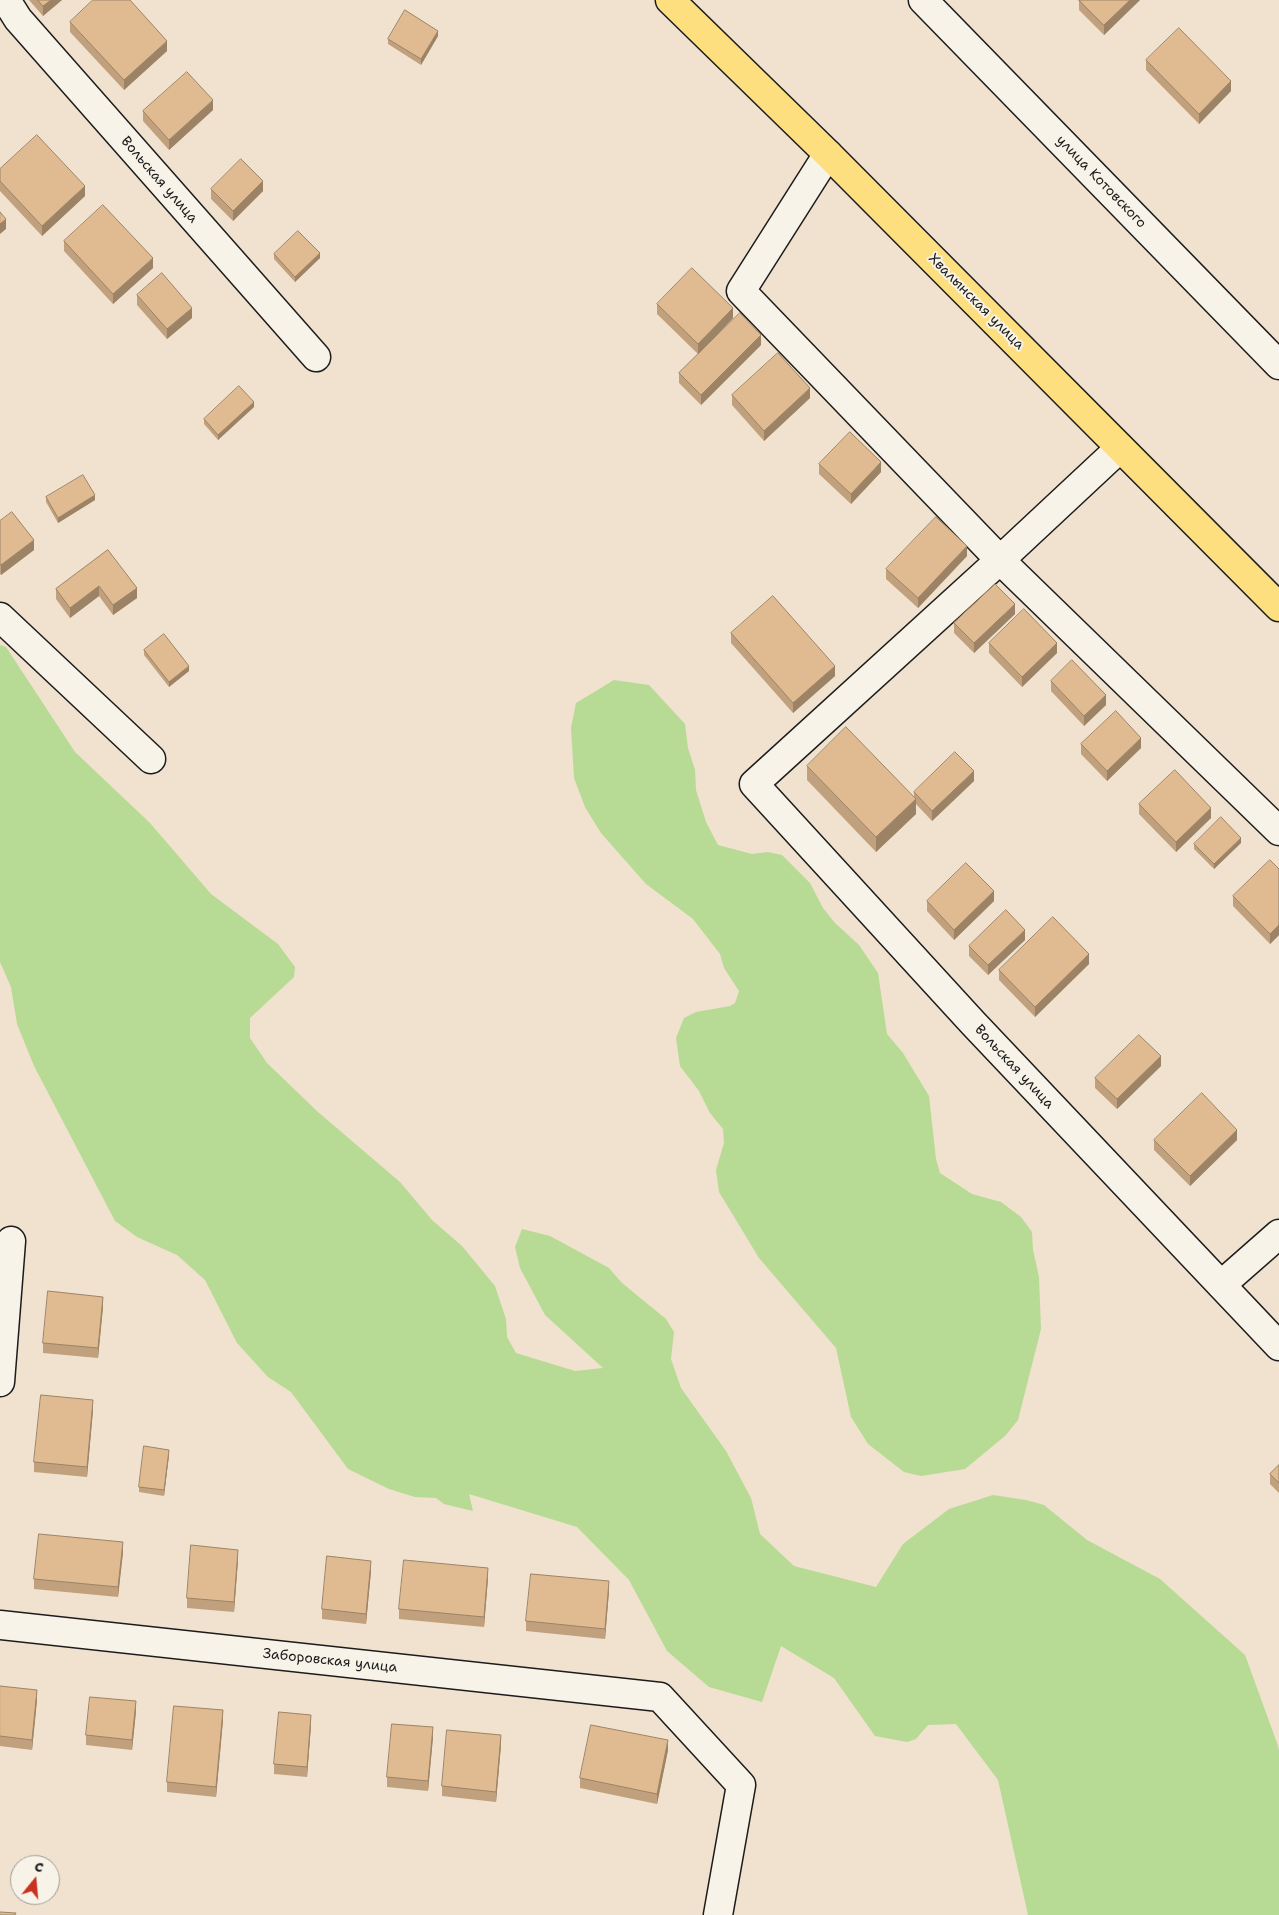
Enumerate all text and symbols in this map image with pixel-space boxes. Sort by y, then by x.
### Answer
street label: улица Котовского [1052,132,1150,232]
street label: Вольская улица [117,133,201,227]
street label: Хвалынская улица [925,251,1027,353]
street label: Вольская улица [971,1021,1057,1113]
street label: Заборовская улица [262,1646,398,1676]
north arrow [10,1855,60,1905]
text: С [32,1857,46,1876]

